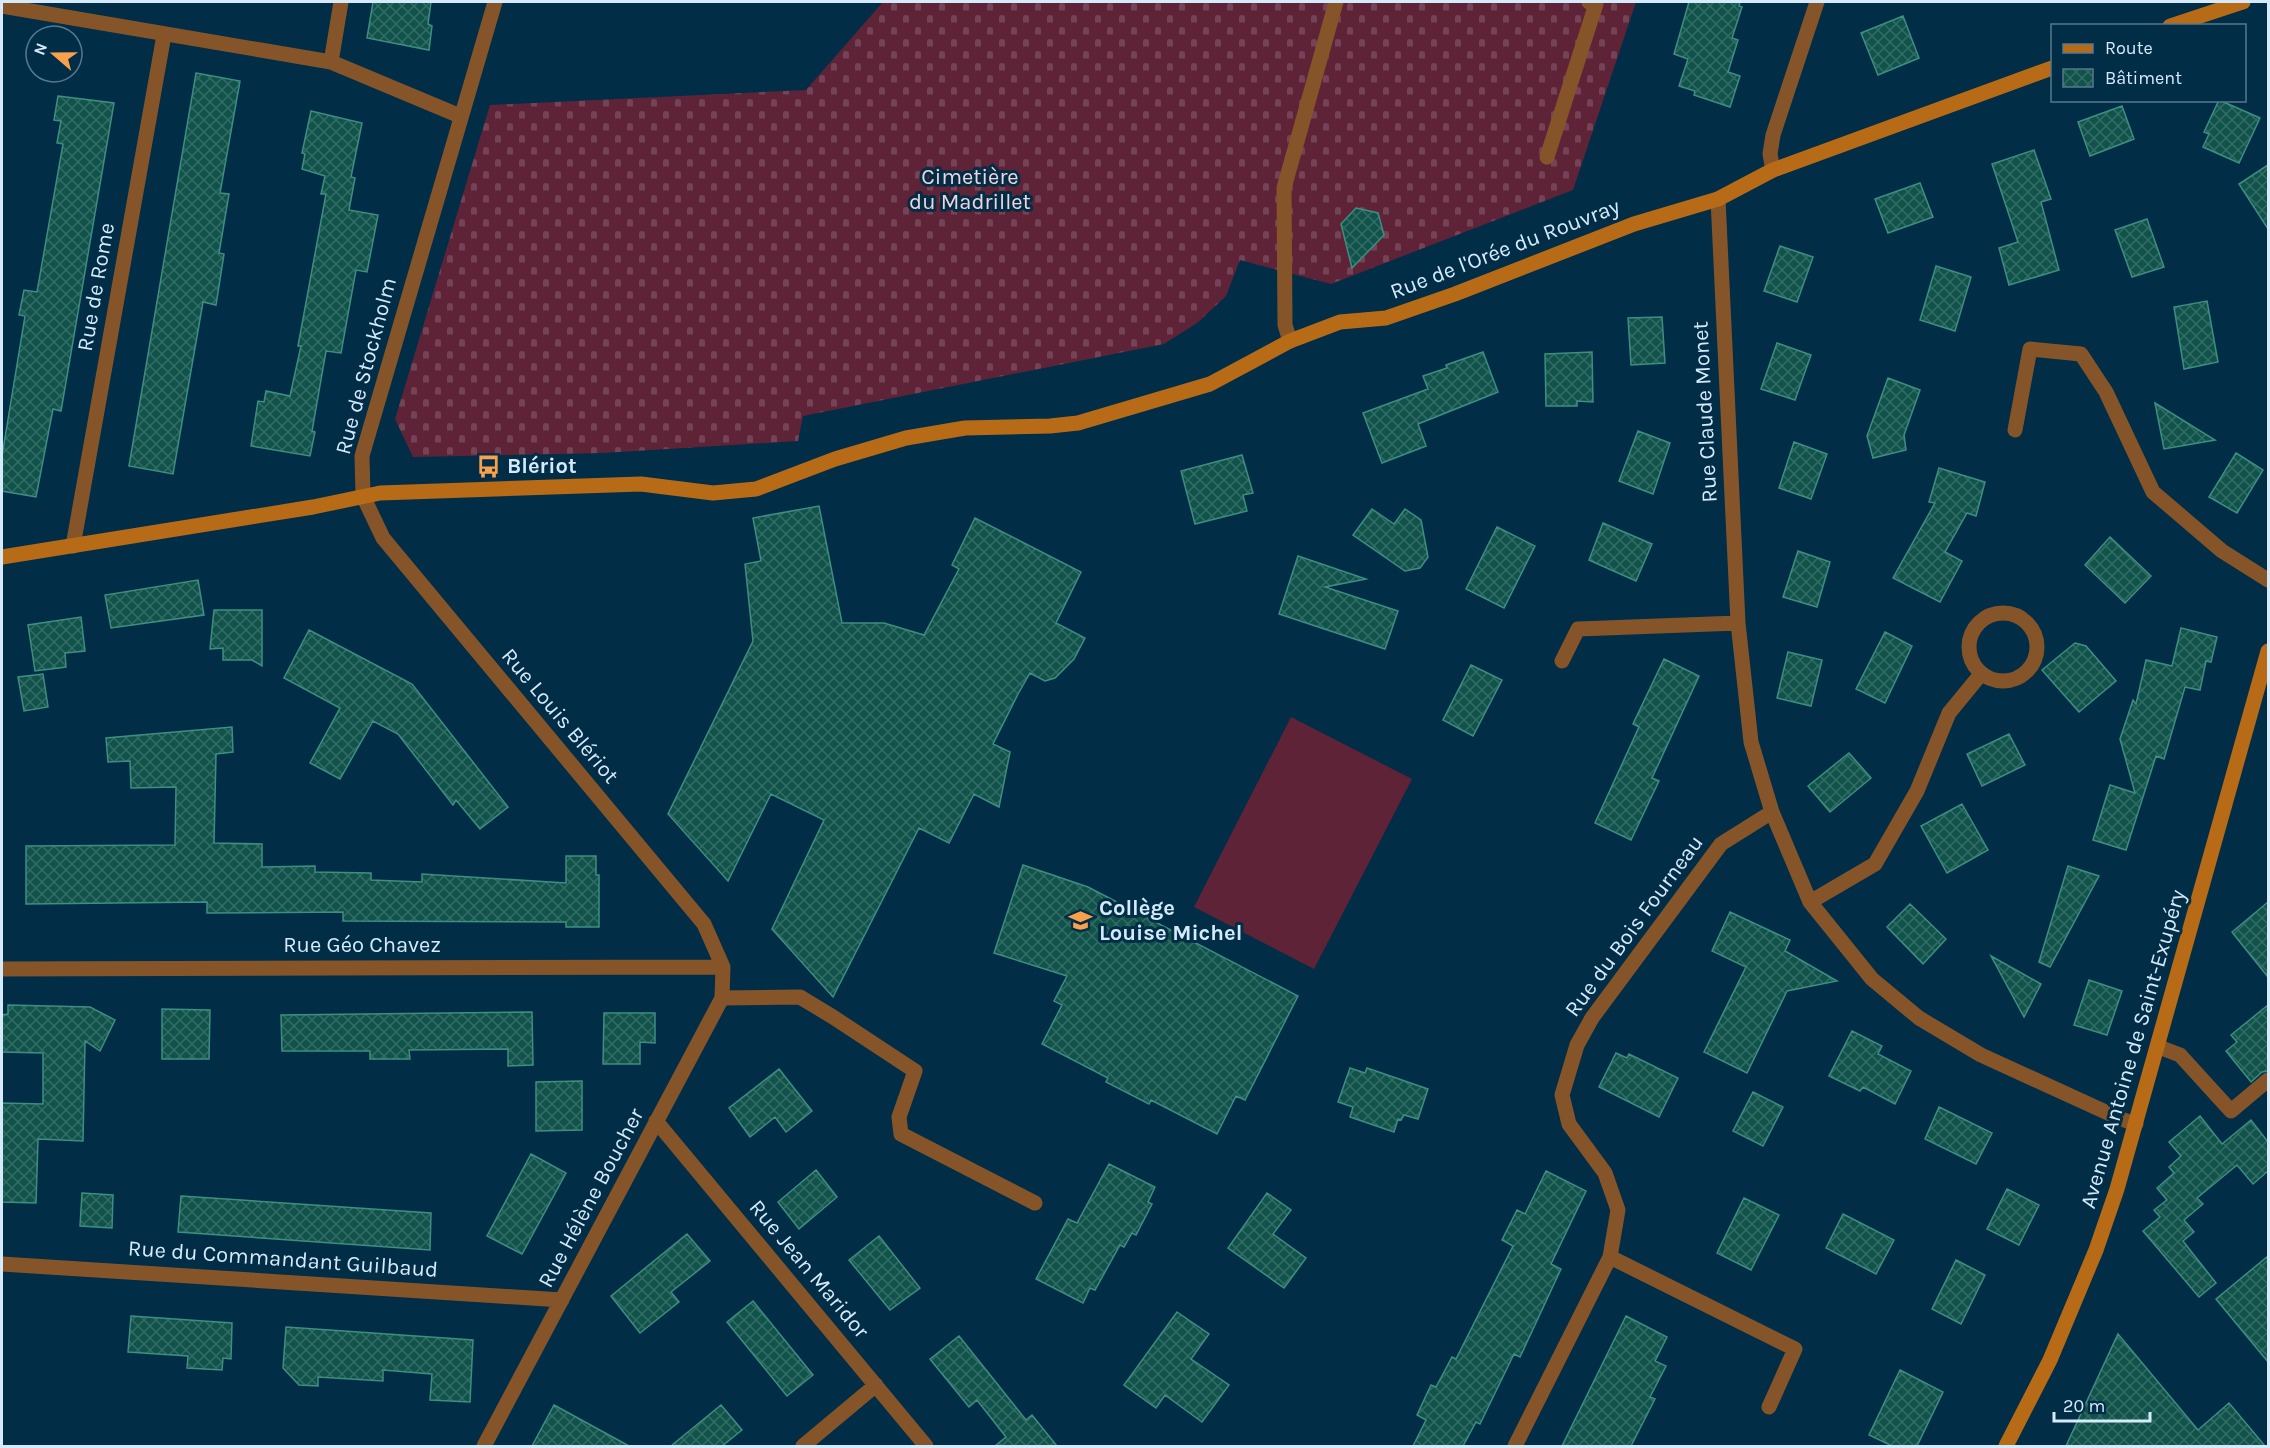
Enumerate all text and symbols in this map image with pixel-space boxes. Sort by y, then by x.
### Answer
north arrow [24,24,84,84]
legend [2051,24,2246,102]
text: Route [2105,37,2153,59]
text: N [29,40,51,58]
text: Bâtiment [2105,67,2182,89]
park label: Cimetière du Madrillet [909,164,1031,215]
street label: Rue de l'Orée du Rouvray [1387,193,1623,305]
street label: Rue de Rome [72,221,120,353]
street label: Rue de Stockholm [330,275,402,457]
street label: Rue Claude Monet [1687,321,1723,503]
bus stop icon: Blériot [476,453,502,479]
place label: Blériot [507,453,577,479]
street label: Rue Louis Blériot [496,643,624,789]
street label: Rue du Bois Fourneau [1559,830,1709,1022]
street label: Avenue Antoine de Saint-Exupéry [2075,887,2191,1211]
place label: Collège Louise Michel [1099,895,1242,946]
school or university icon: Collège Louise Michel [1068,908,1094,934]
street label: Rue Géo Chavez [283,932,441,958]
street label: Rue Hélène Boucher [533,1104,649,1292]
street label: Rue Jean Maridor [744,1195,874,1343]
street label: Rue du Commandant Guilbaud [127,1235,439,1283]
scale bar [2054,1385,2150,1423]
text: 20 m [2063,1395,2105,1417]

